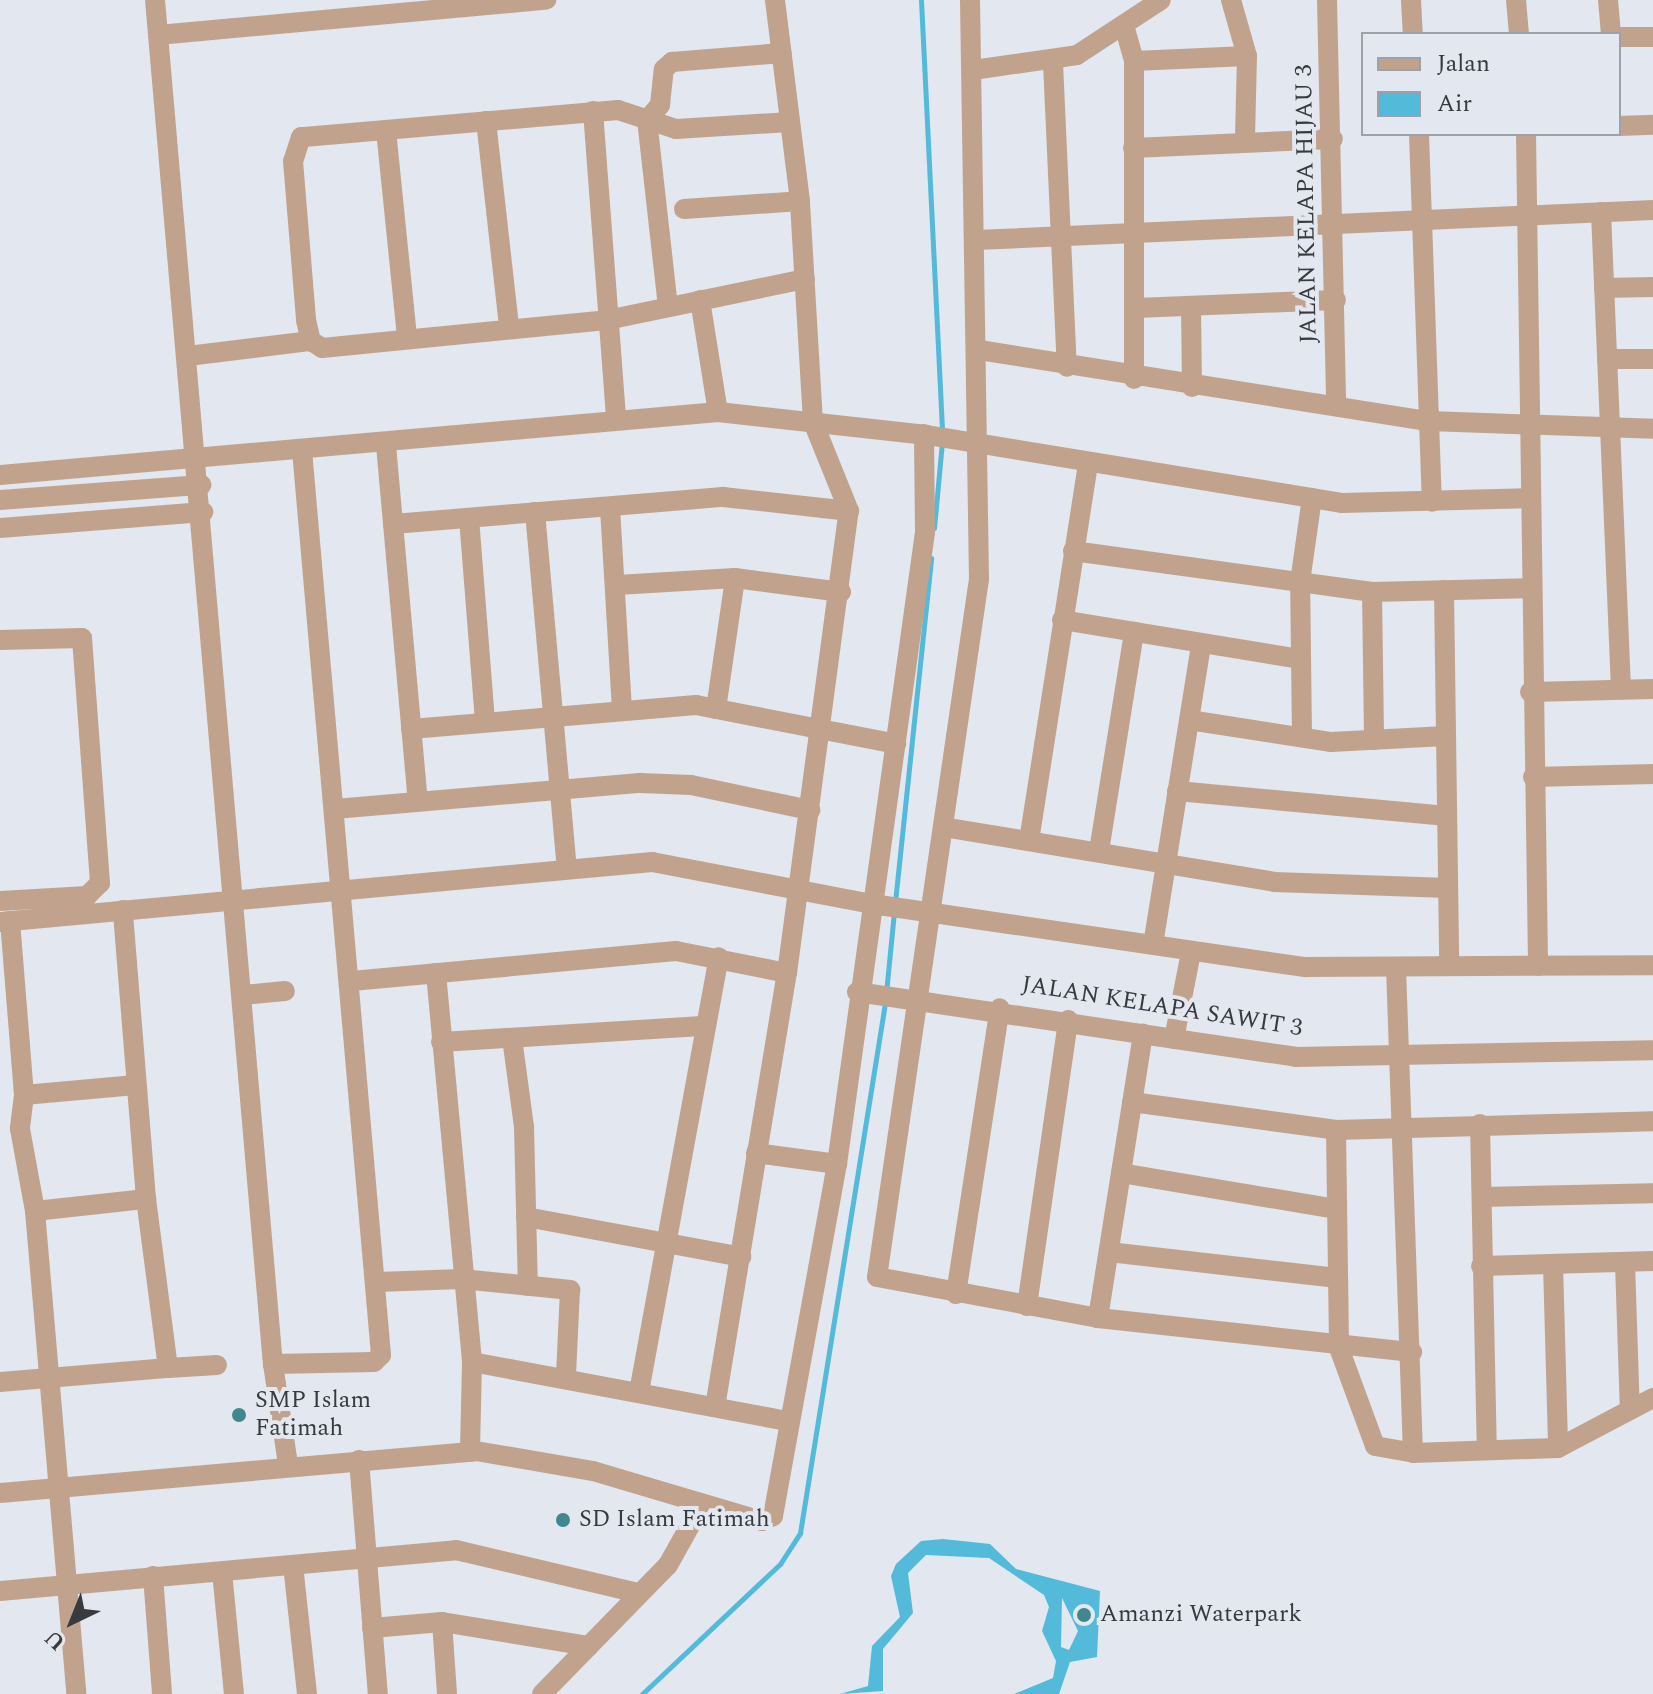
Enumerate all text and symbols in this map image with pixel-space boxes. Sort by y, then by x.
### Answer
legend [1361,32,1621,136]
text: Jalan [1437,46,1490,82]
street label: JALAN KELAPA HIJAU 3 [1290,64,1324,344]
text: Air [1437,86,1472,122]
street label: JALAN KELAPA SAWIT 3 [1020,971,1304,1043]
place label: SMP Islam Fatimah [255,1387,371,1443]
marker: SMP Islam Fatimah [230,1406,248,1424]
place label: SD Islam Fatimah [579,1506,770,1534]
marker: SD Islam Fatimah [554,1511,572,1529]
north arrow [32,1582,112,1662]
place label: Amanzi Waterpark [1100,1601,1302,1629]
marker: Amanzi Waterpark [1075,1606,1093,1624]
text: U [37,1622,73,1658]

